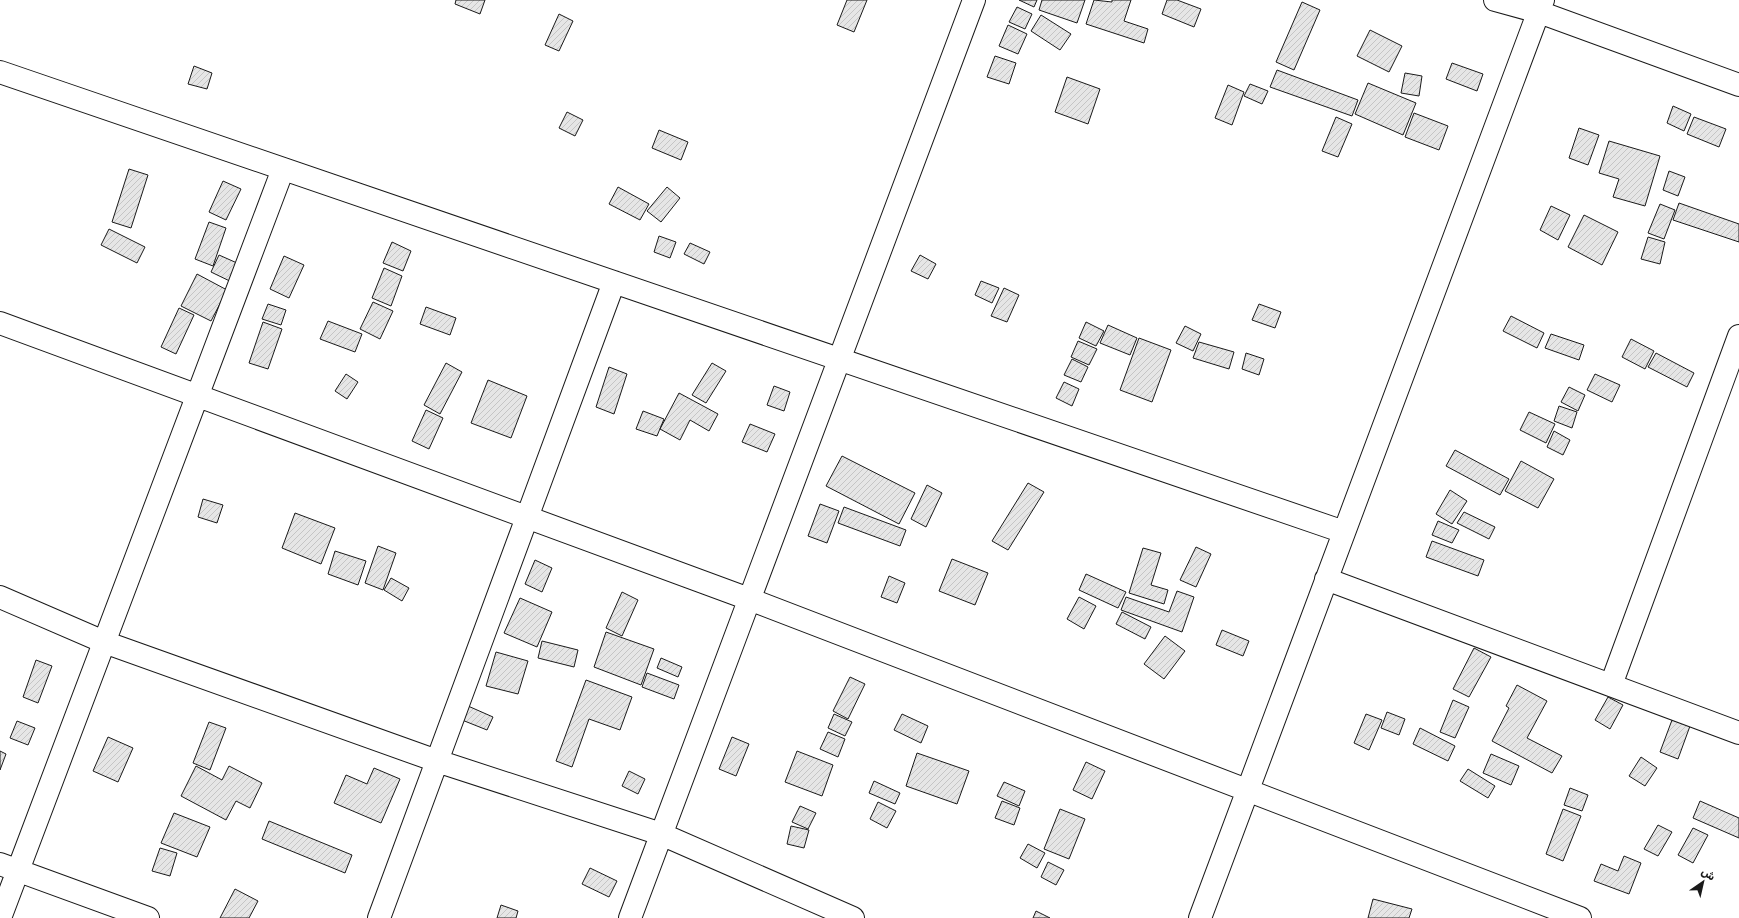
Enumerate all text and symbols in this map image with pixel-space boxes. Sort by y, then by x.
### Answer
north arrow [1683,862,1723,902]
text: ش [1699,865,1718,883]

